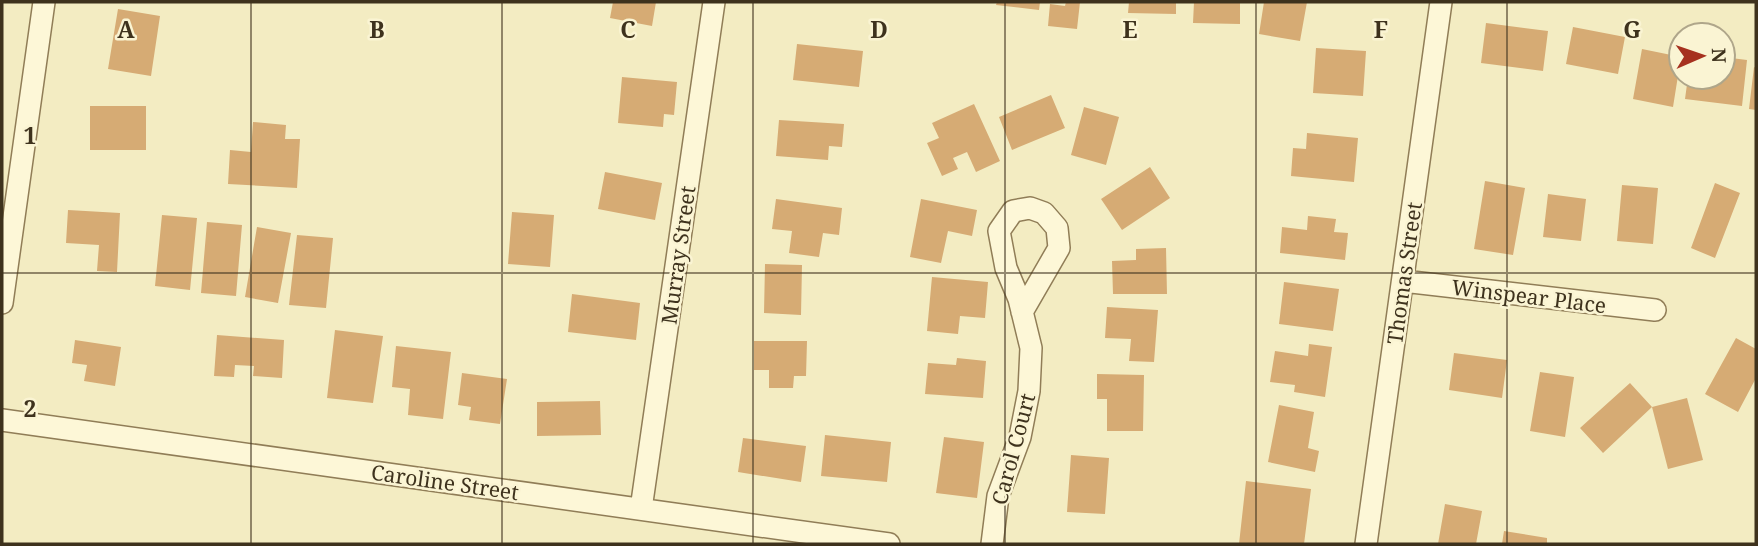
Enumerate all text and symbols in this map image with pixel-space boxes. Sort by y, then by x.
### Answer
text: A [117,13,135,45]
text: B [369,13,385,45]
text: C [620,13,636,45]
text: D [870,13,888,45]
text: E [1122,13,1138,45]
text: F [1374,13,1388,45]
text: G [1623,13,1641,45]
north arrow [1667,21,1737,91]
text: N [1706,47,1732,63]
text: 1 [24,119,37,151]
street label: Murray Street [654,184,702,326]
street label: Thomas Street [1380,200,1428,346]
street label: Winspear Place [1450,273,1608,319]
street label: Carol Court [985,390,1041,508]
text: 2 [24,392,37,424]
street label: Caroline Street [369,458,521,506]

